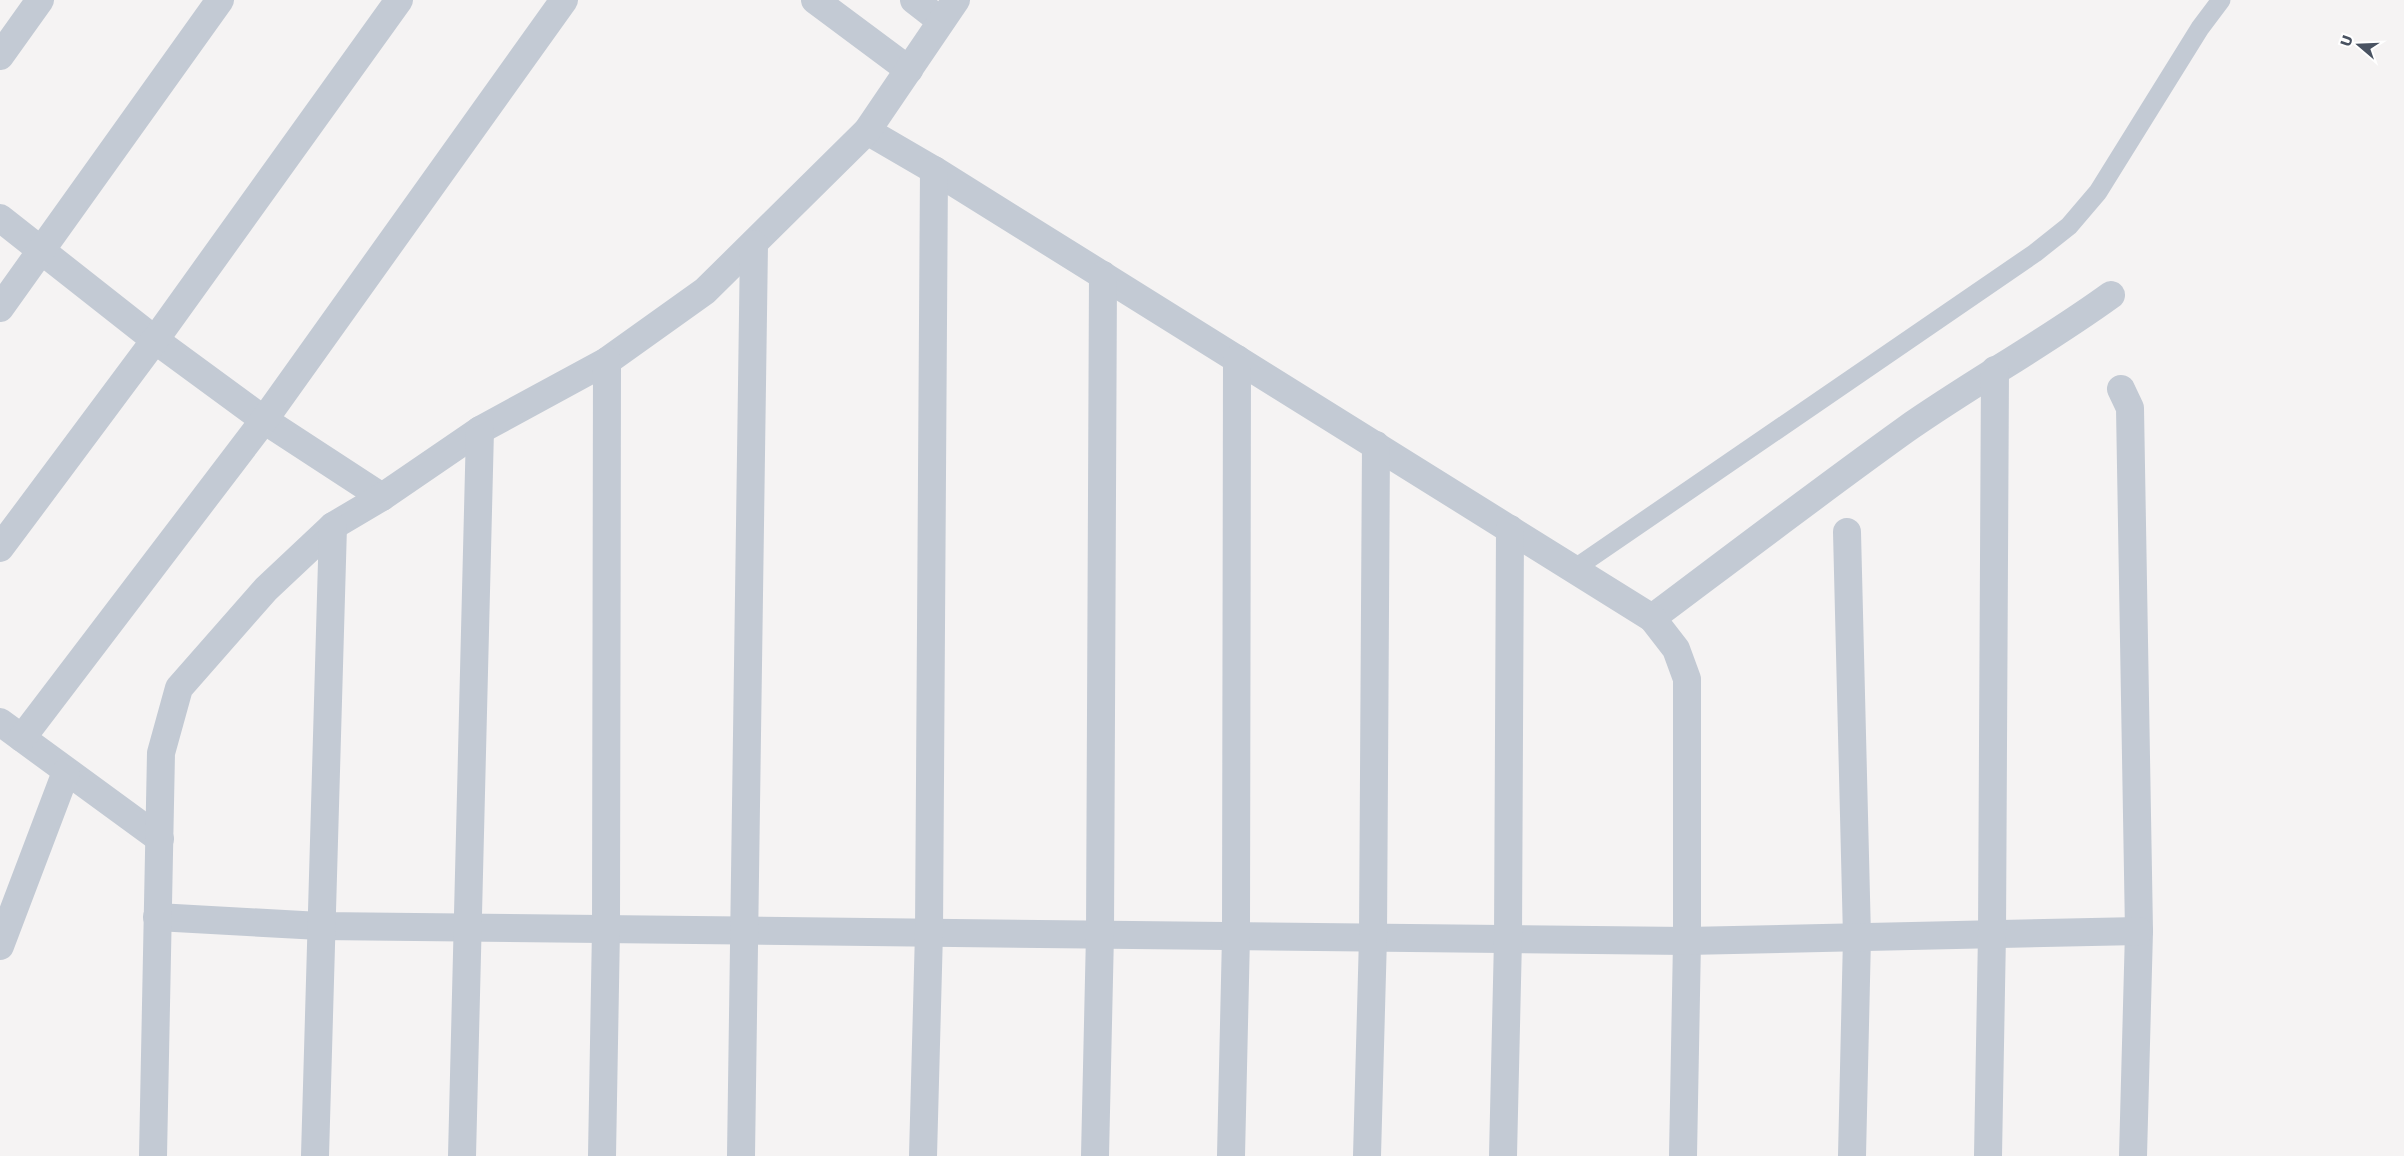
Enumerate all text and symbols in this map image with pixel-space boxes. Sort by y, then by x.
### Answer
north arrow [2334,20,2384,70]
text: U [2337,33,2356,49]

